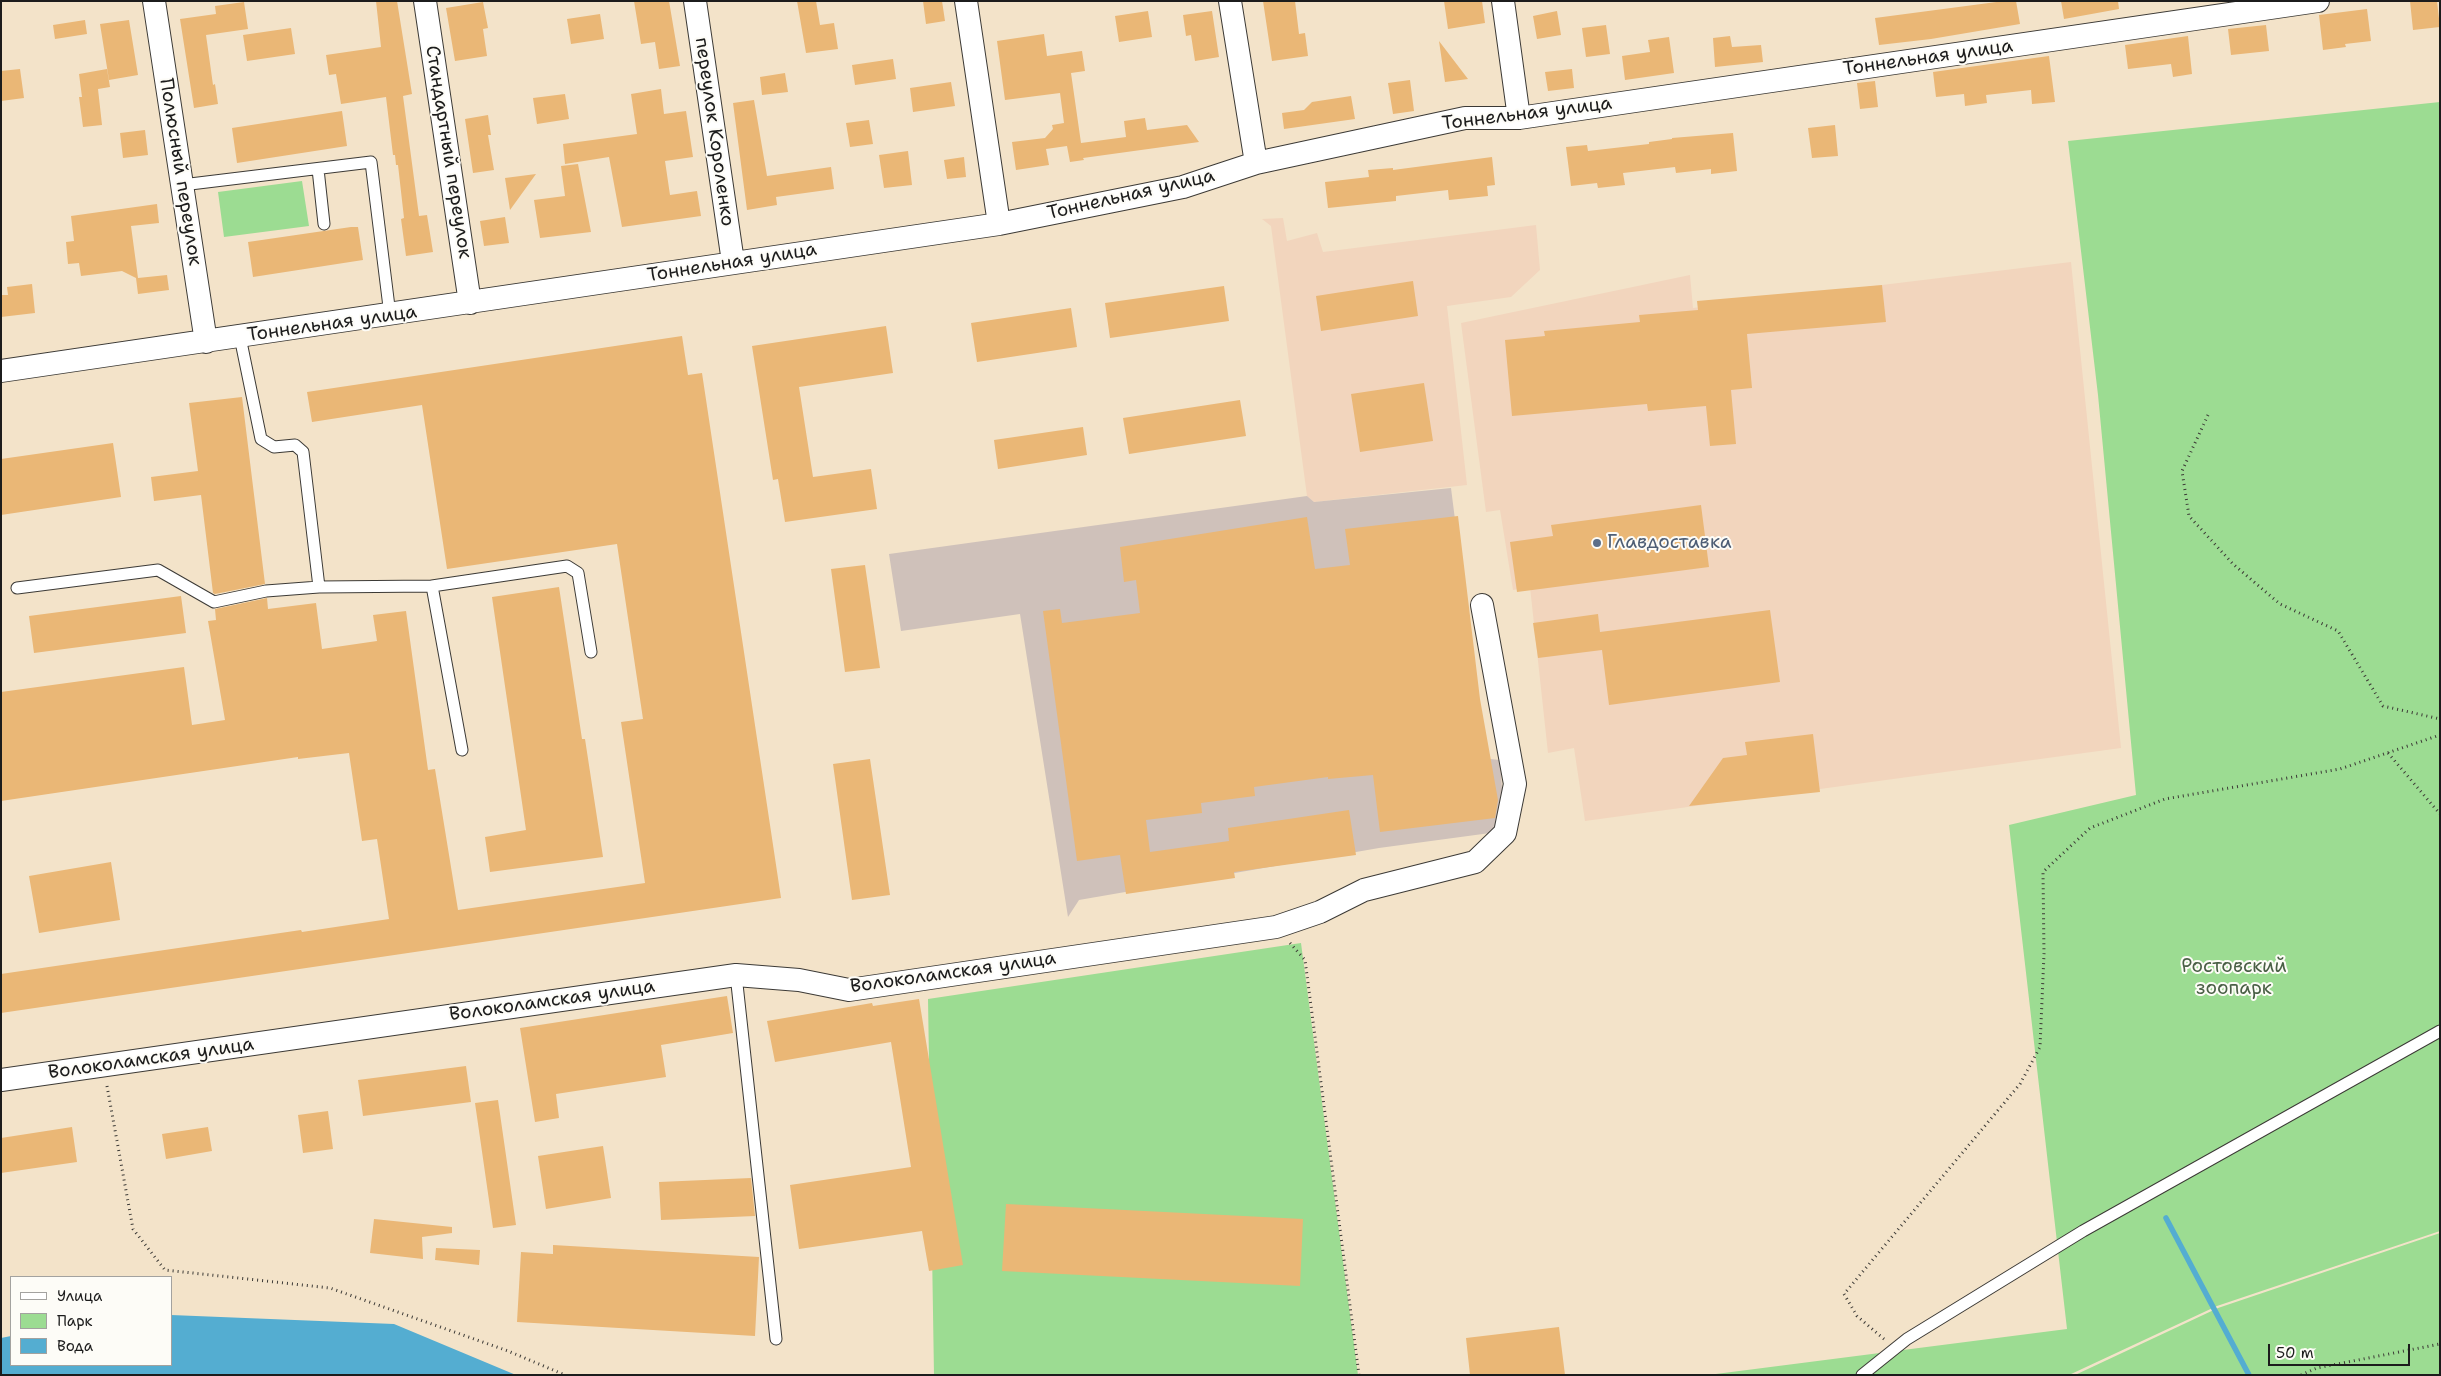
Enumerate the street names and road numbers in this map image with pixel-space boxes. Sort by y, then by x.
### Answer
street label: Тоннельная улица [1842,35,2014,81]
street label: переулок Короленко [689,36,739,228]
street label: Стандартный переулок [420,44,476,260]
street label: Полюсный переулок [154,77,206,267]
street label: Тоннельная улица [1441,92,1613,136]
street label: Тоннельная улица [1045,165,1217,225]
street label: Тоннельная улица [646,238,818,288]
street label: Тоннельная улица [246,301,418,347]
street label: Волоколамская улица [849,947,1057,999]
street label: Волоколамская улица [448,975,656,1027]
street label: Волоколамская улица [47,1033,255,1085]

